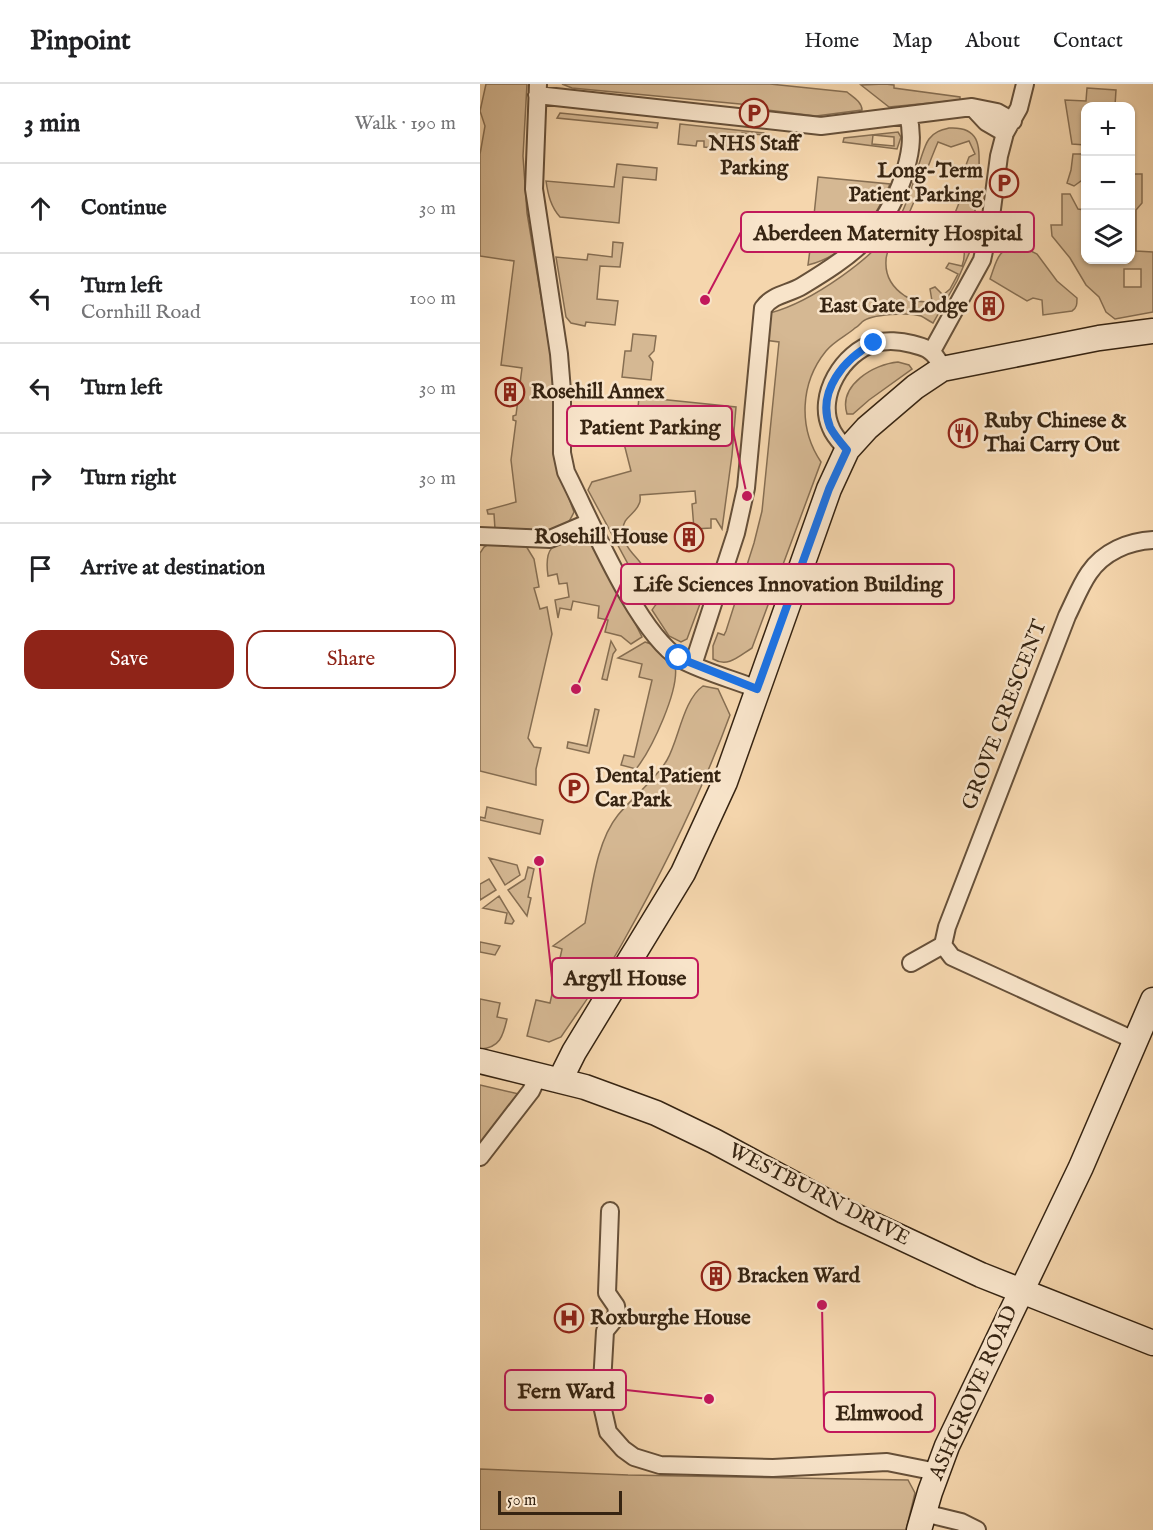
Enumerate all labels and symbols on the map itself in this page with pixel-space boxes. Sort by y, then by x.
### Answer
parking icon: NHS Staff Parking [738,97,770,129]
place label: NHS Staff Parking [707,131,802,182]
place label: Long-Term Patient Parking [848,158,984,209]
parking icon: Long-Term Patient Parking [988,167,1020,199]
callout: Aberdeen Maternity Hospital [741,212,1034,252]
text: Aberdeen Maternity Hospital [753,220,1023,248]
building icon: East Gate Lodge [973,290,1005,322]
place label: East Gate Lodge [819,293,968,320]
route end [860,329,886,355]
building icon: Rosehill Annex [494,376,526,408]
place label: Rosehill Annex [531,379,665,406]
callout: Patient Parking [567,406,732,446]
place label: Ruby Chinese & Thai Carry Out [983,408,1127,459]
text: Patient Parking [580,414,722,442]
restaurant icon: Ruby Chinese & Thai Carry Out [947,417,979,449]
building icon: Rosehill House [673,521,705,553]
place label: Rosehill House [534,524,668,551]
callout: Life Sciences Innovation Building [621,564,954,604]
text: Life Sciences Innovation Building [633,571,944,599]
street label: GROVE CRESCENT [956,616,1054,814]
route start [665,644,691,670]
place label: Dental Patient Car Park [595,763,722,814]
parking icon: Dental Patient Car Park [558,772,590,804]
callout: Argyll House [552,958,698,998]
text: Argyll House [563,965,686,993]
street label: WESTBURN DRIVE [724,1137,914,1253]
building icon: Bracken Ward [700,1260,732,1292]
place label: Bracken Ward [737,1263,861,1290]
street label: ASHGROVE ROAD [923,1301,1025,1485]
hospital icon: Roxburghe House [553,1302,585,1334]
place label: Roxburghe House [590,1305,751,1332]
callout: Fern Ward [505,1370,626,1410]
text: Fern Ward [517,1378,616,1406]
callout: Elmwood [824,1392,935,1432]
text: Elmwood [835,1400,924,1428]
scale bar [498,1488,622,1516]

